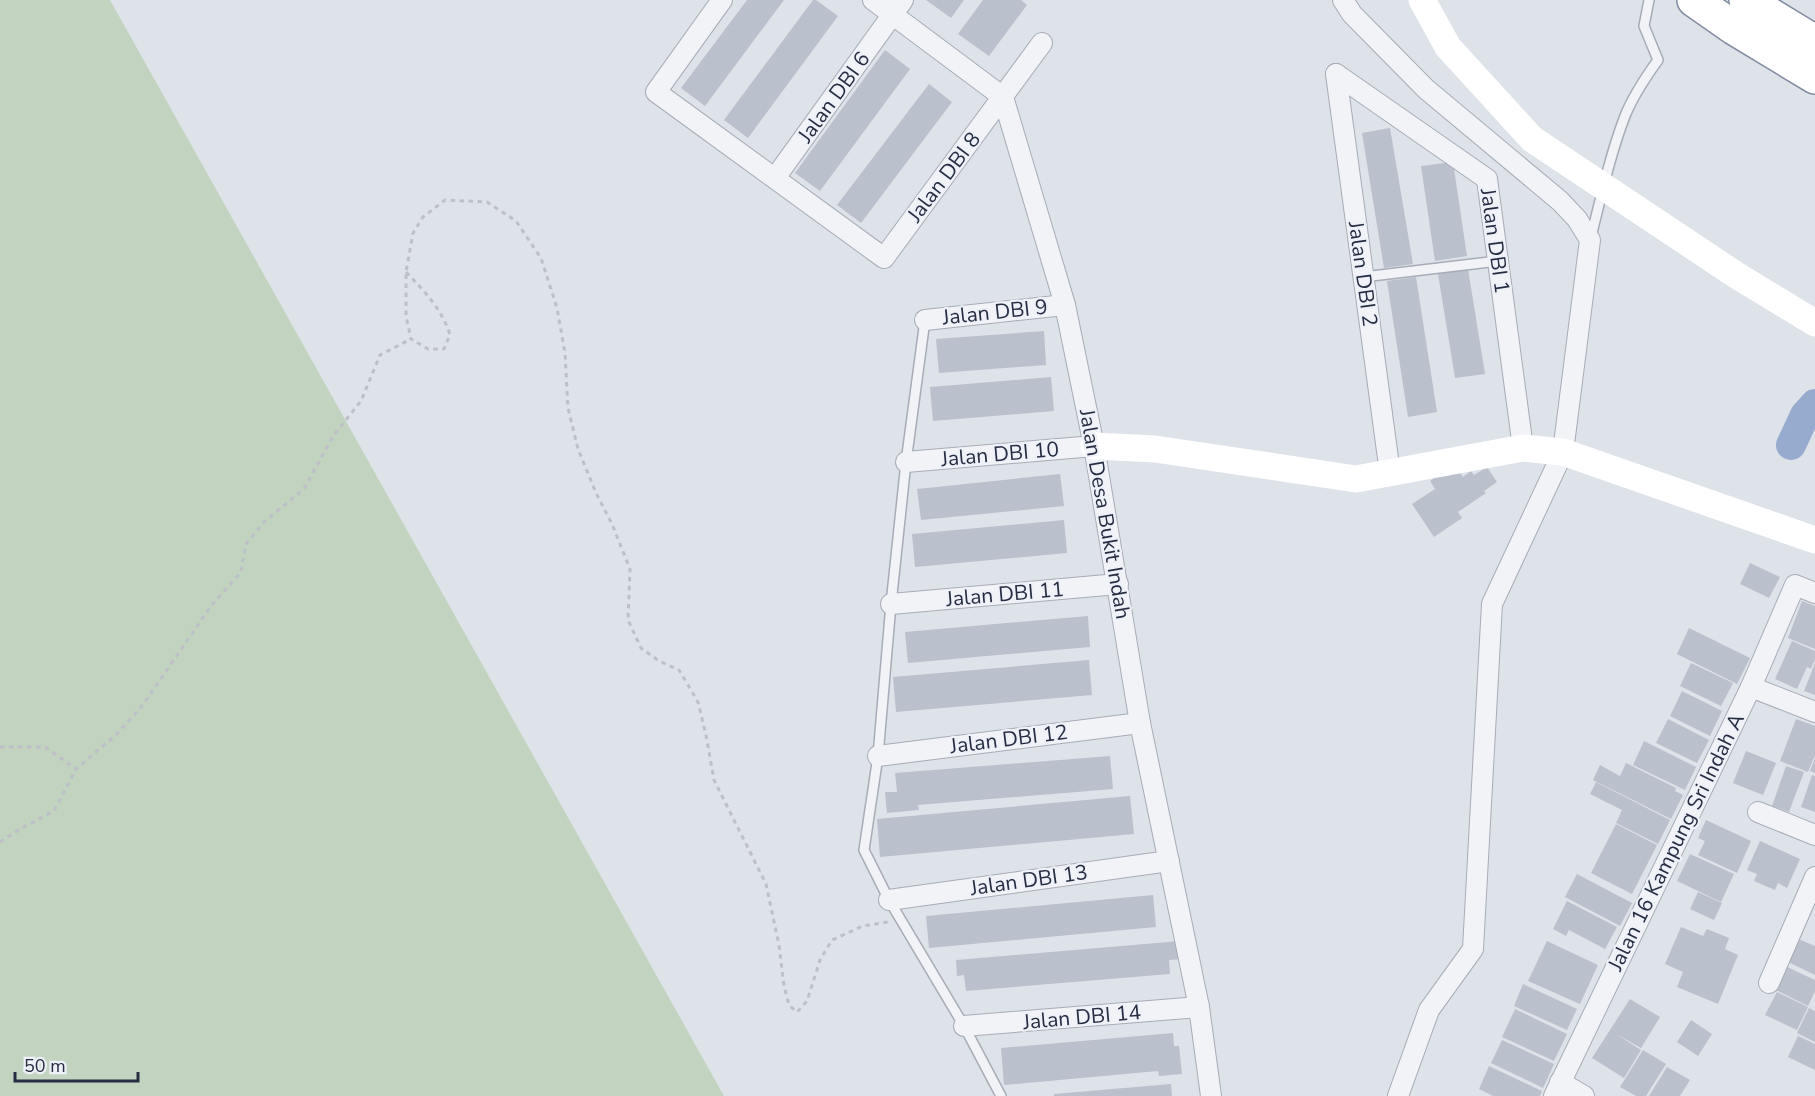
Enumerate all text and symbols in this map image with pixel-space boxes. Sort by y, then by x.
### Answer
street label: Jalan DBI 6 [791,46,876,149]
street label: Jalan DBI 8 [900,126,987,228]
street label: Jalan DBI 1 [1474,186,1516,295]
street label: Jalan DBI 2 [1342,219,1384,328]
street label: Jalan DBI 9 [940,293,1049,332]
street label: Jalan Desa Bukit Indah [1073,406,1137,621]
street label: Jalan DBI 10 [939,435,1060,473]
street label: Jalan DBI 11 [944,575,1065,613]
street label: Jalan 16 Kampung Sri Indah A [1601,709,1751,976]
street label: Jalan DBI 12 [948,718,1069,760]
street label: Jalan DBI 13 [967,858,1090,902]
street label: Jalan DBI 14 [1021,998,1142,1036]
scale bar [15,1045,138,1083]
text: 50 m [24,1054,66,1078]

